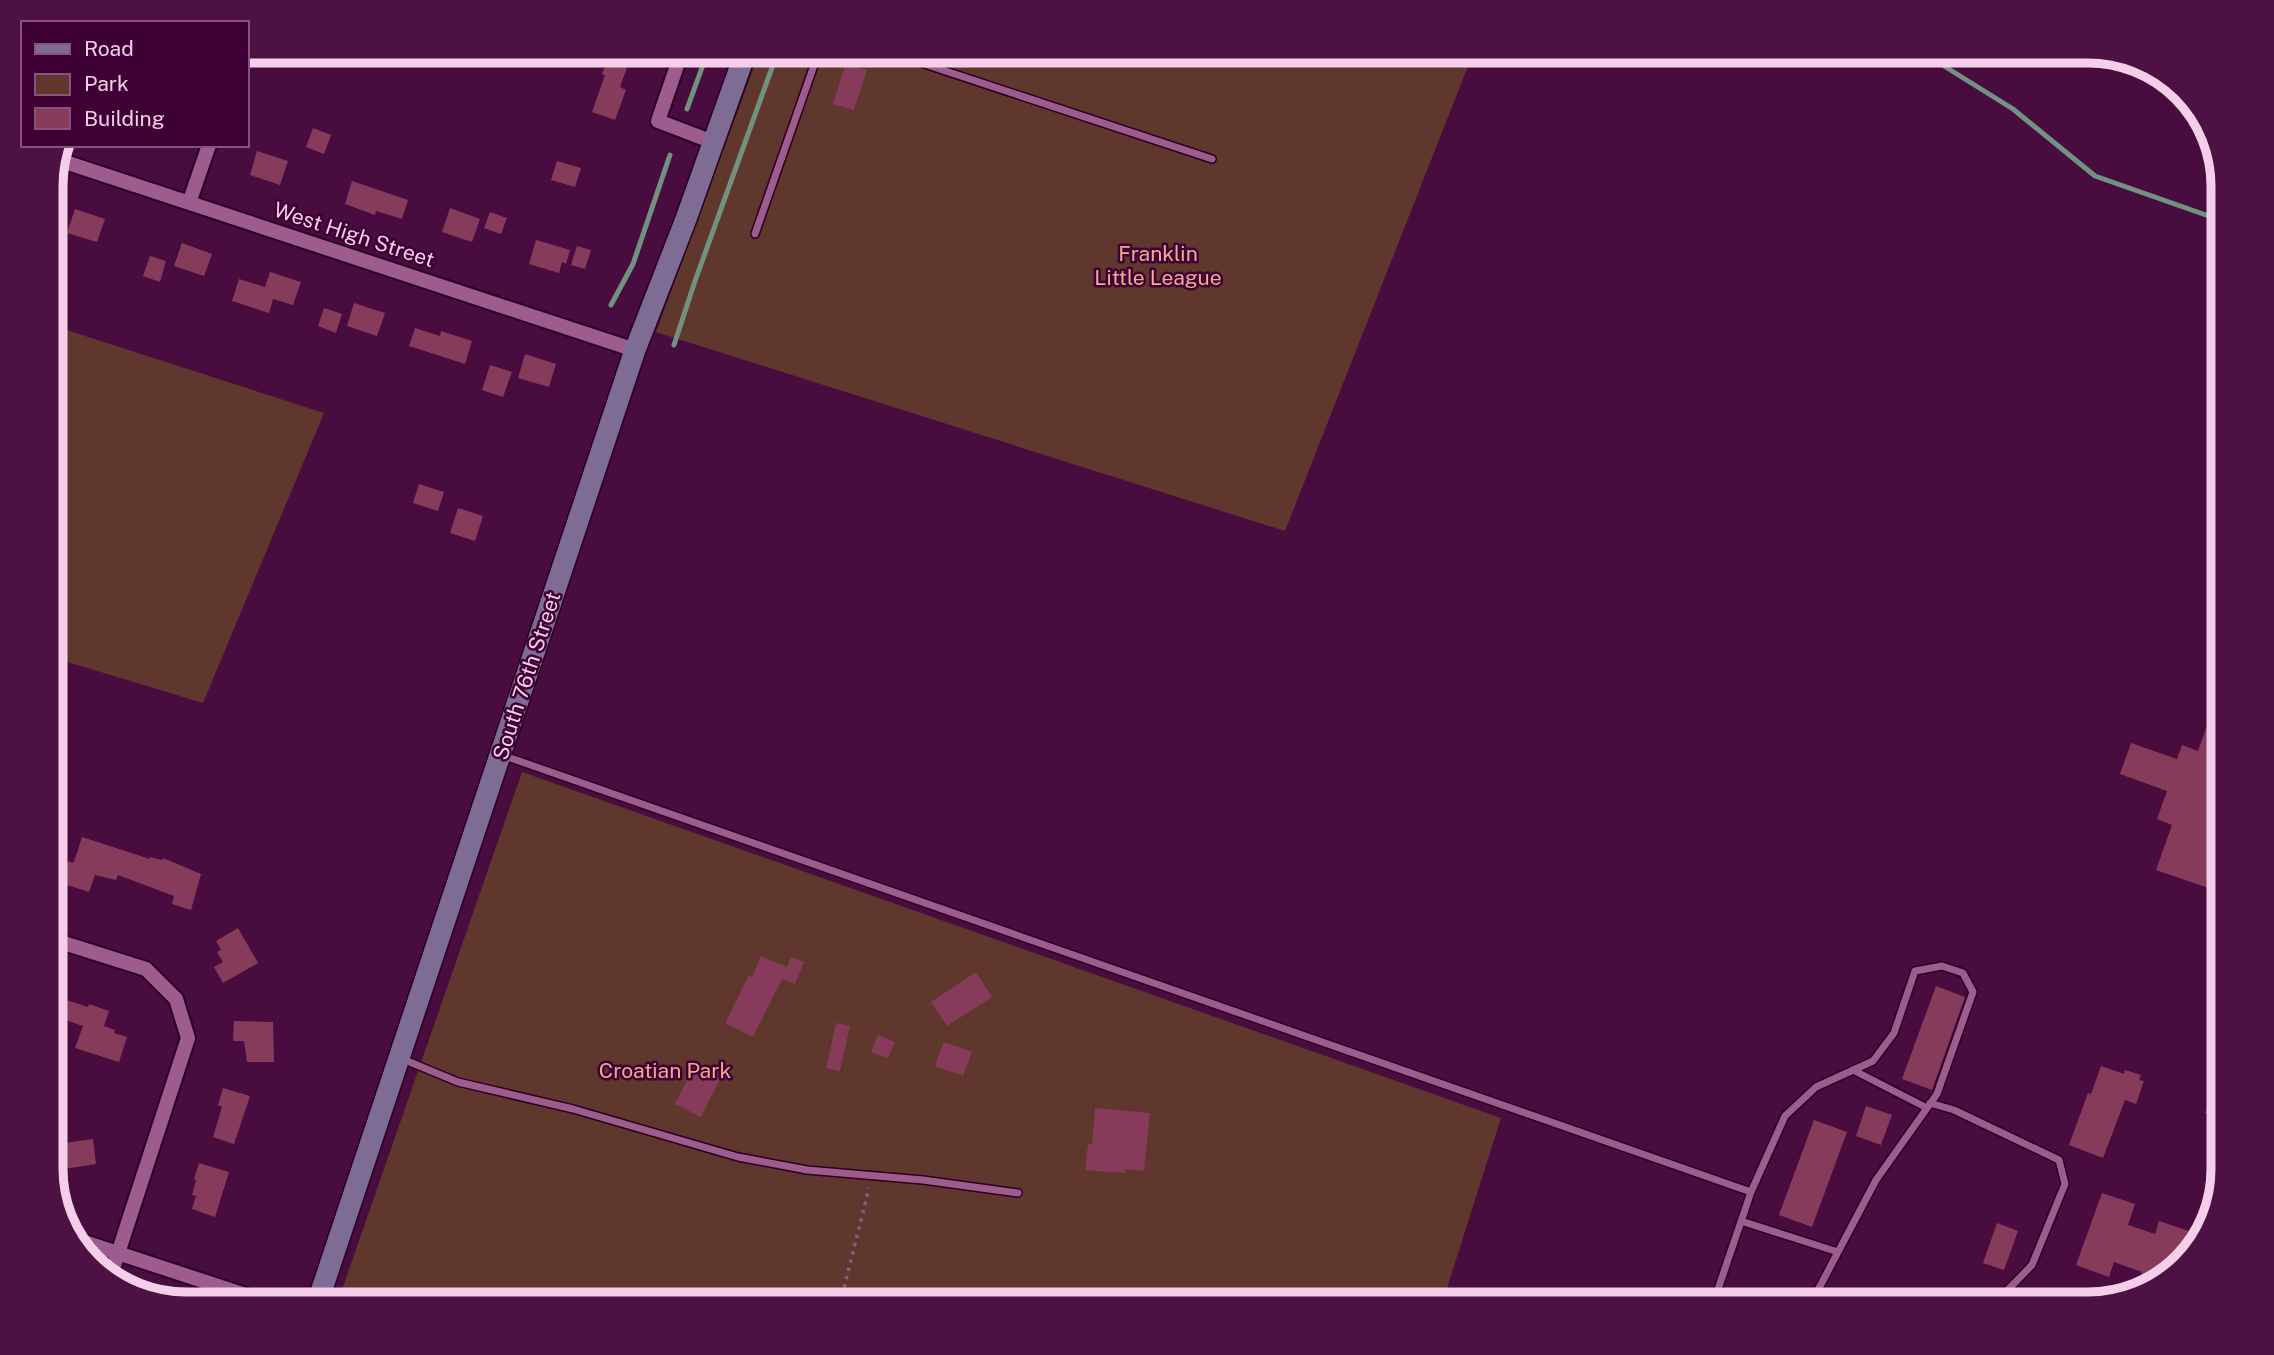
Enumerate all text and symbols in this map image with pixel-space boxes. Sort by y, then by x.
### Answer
legend [21,21,248,147]
text: Road [84,36,134,61]
text: Park [84,71,129,96]
text: Building [84,106,165,131]
street label: West High Street [271,197,438,272]
park label: Franklin Little League [1094,241,1222,290]
street label: South 76th Street [488,589,566,763]
park label: Croatian Park [599,1058,731,1083]

